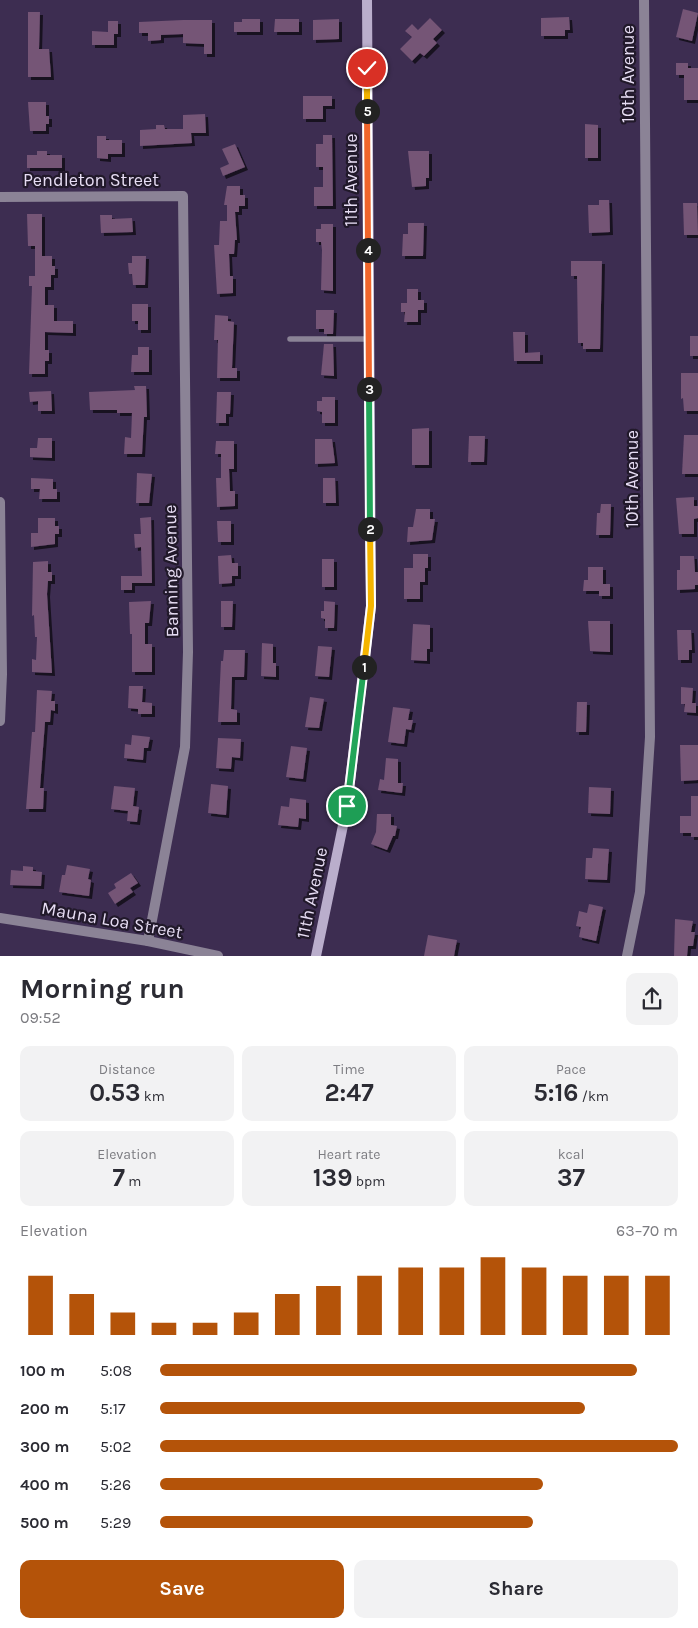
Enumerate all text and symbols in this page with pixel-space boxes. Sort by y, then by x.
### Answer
street label: 10th Avenue [617,25,639,123]
pin [346,47,388,89]
icon: check [353,54,381,82]
pin: 5 [354,98,380,124]
text: 5 [363,103,372,120]
street label: 11th Avenue [340,133,362,227]
street label: Pendleton Street [23,169,159,191]
pin: 4 [356,238,380,262]
text: 4 [364,242,373,259]
pin: 3 [356,376,382,402]
text: 3 [365,381,374,398]
street label: 10th Avenue [621,430,643,528]
street label: Banning Avenue [159,504,183,638]
pin: 2 [358,516,382,542]
text: 2 [366,521,375,538]
pin: 1 [352,654,376,680]
text: 1 [362,659,367,676]
pin [326,785,368,827]
icon: arrive [333,792,361,820]
street label: 11th Avenue [292,845,332,941]
street label: Mauna Loa Street [40,897,185,943]
text: Morning run [20,972,185,1005]
button: share [626,973,678,1025]
text: 09:52 [20,1008,61,1027]
text: Distance [99,1061,155,1078]
text: Time [333,1061,365,1078]
text: Pace [556,1061,586,1078]
text: 0.53 [89,1078,140,1107]
text: 2:47 [324,1078,374,1107]
text: 5:16 [533,1078,579,1107]
text: km [140,1088,165,1105]
text: /km [579,1088,609,1105]
text: Elevation [97,1146,157,1163]
text: Heart rate [317,1146,381,1163]
text: kcal [558,1146,584,1163]
text: 7 [113,1163,125,1192]
text: 139 [313,1163,352,1192]
text: 37 [557,1163,585,1192]
text: m [125,1173,141,1190]
text: bpm [352,1173,385,1190]
text: Elevation [20,1221,88,1240]
text: 63–70 m [616,1221,678,1240]
text: 100 m [20,1361,65,1380]
text: 5:08 [100,1361,132,1380]
text: 200 m [20,1399,69,1418]
text: 5:17 [100,1399,126,1418]
text: 300 m [20,1437,69,1456]
text: 5:02 [100,1437,132,1456]
text: 400 m [20,1475,69,1494]
text: 5:26 [100,1475,131,1494]
text: 500 m [20,1513,69,1532]
text: 5:29 [100,1513,131,1532]
button: Save [20,1560,344,1618]
button: Share [354,1560,678,1618]

